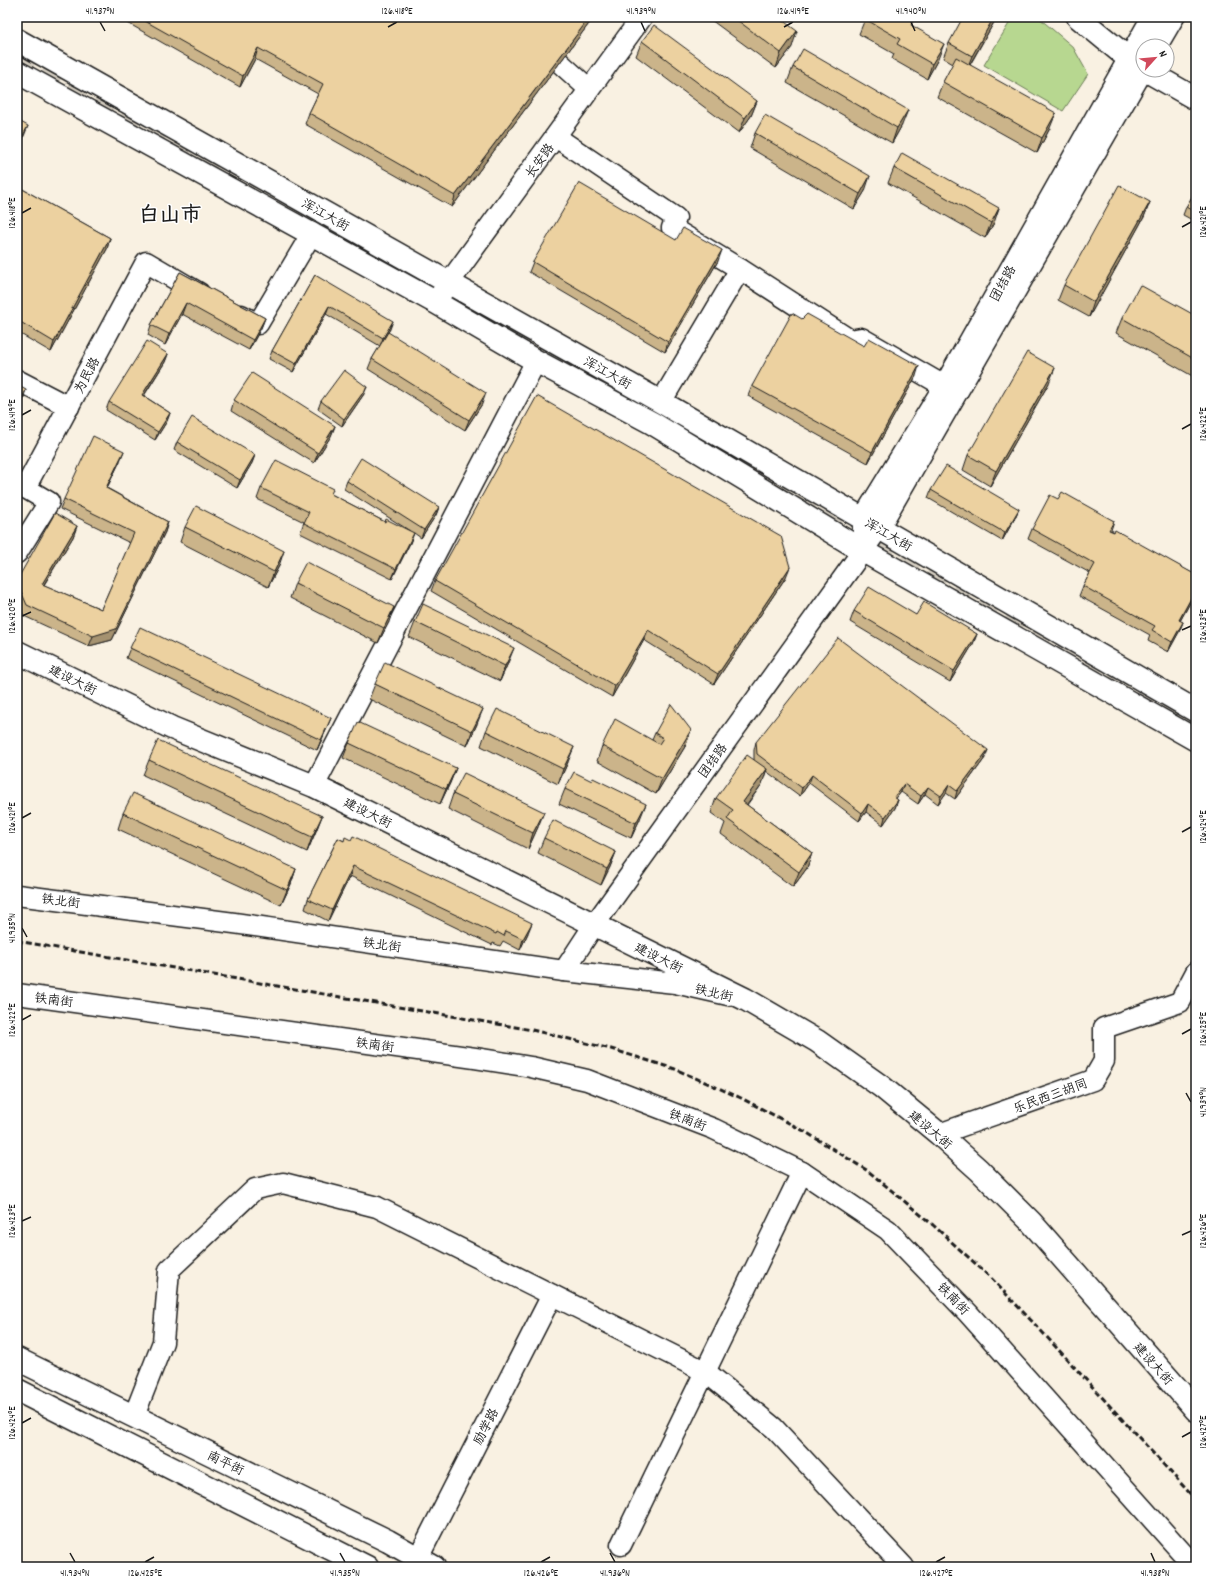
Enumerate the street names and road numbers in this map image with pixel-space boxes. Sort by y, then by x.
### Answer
street label: 长安路 [522,140,560,183]
street label: 浑江大街 [297,195,352,237]
street label: 团结路 [986,263,1022,306]
street label: 浑江大街 [579,353,634,395]
street label: 为民路 [71,354,106,398]
street label: 浑江大街 [860,515,915,557]
street label: 建设大街 [44,661,99,701]
street label: 团结路 [695,740,733,783]
street label: 建设大街 [339,794,394,834]
street label: 铁北街 [40,891,81,914]
street label: 铁北街 [361,934,402,959]
street label: 建设大街 [630,939,685,979]
street label: 铁北街 [692,981,735,1008]
street label: 铁南街 [33,990,74,1013]
street label: 铁南街 [354,1034,395,1059]
street label: 乐民西三胡同 [1011,1075,1091,1120]
street label: 铁南街 [665,1105,709,1137]
street label: 建设大街 [903,1107,955,1155]
street label: 铁南街 [932,1279,973,1320]
street label: 建设大街 [1128,1339,1177,1390]
street label: 励学路 [470,1405,505,1449]
street label: 南平街 [203,1447,247,1481]

